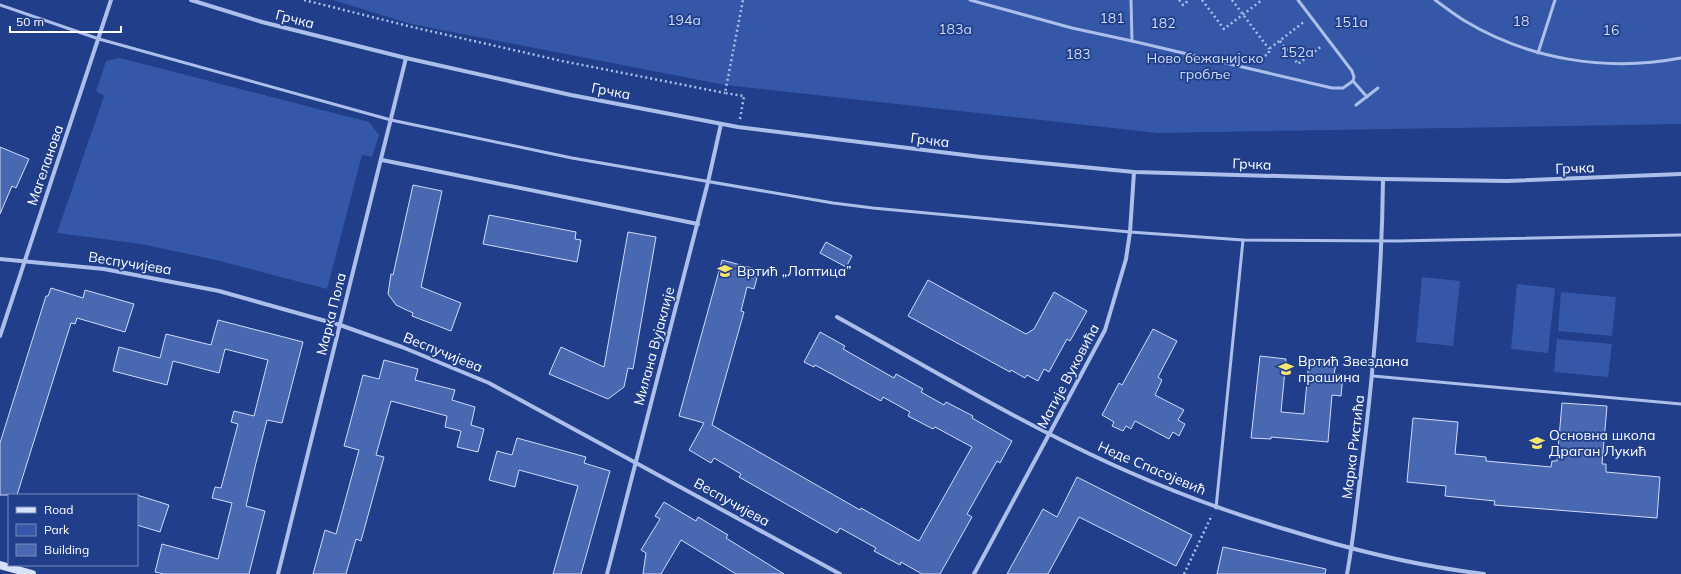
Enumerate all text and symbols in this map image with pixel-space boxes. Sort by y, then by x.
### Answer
street label: Грчка [274,6,316,32]
scale bar [10,8,121,34]
park label: 181 [1099,9,1125,27]
park label: 194a [667,11,701,29]
park label: 18 [1513,12,1529,30]
park label: 151a [1334,13,1368,31]
text: 50 m [16,14,44,29]
park label: 182 [1150,14,1176,32]
park label: 183a [938,20,972,38]
park label: 16 [1603,21,1619,39]
park label: 152a [1280,43,1314,61]
park label: 183 [1065,45,1091,63]
park label: Ново бежанијско гробље [1146,49,1264,83]
street label: Грчка [590,78,632,104]
street label: Магеланова [23,122,67,208]
street label: Грчка [909,129,951,151]
street label: Грчка [1232,154,1272,174]
street label: Грчка [1555,158,1595,178]
street label: Веспучијева [87,248,173,278]
school or university icon: Вртић „Лоптица” [716,262,734,280]
place label: Вртић „Лоптица” [737,262,852,280]
street label: Марка Пола [312,271,350,357]
street label: Милана Вујаклије [630,284,679,407]
street label: Матије Вуковића [1033,321,1103,431]
street label: Веспучијева [401,328,485,376]
place label: Вртић Звездана прашина [1298,352,1409,386]
school or university icon: Вртић Звездана прашина [1277,360,1295,378]
street label: Марка Ристића [1338,394,1368,500]
place label: Основна школа Драган Лукић [1549,426,1655,460]
school or university icon: Основна школа Драган Лукић [1528,434,1546,452]
street label: Неде Спасојевић [1095,437,1209,499]
street label: Веспучијева [691,474,773,530]
legend [8,494,138,566]
text: Road [44,502,73,517]
text: Park [44,522,70,537]
text: Building [44,542,89,557]

